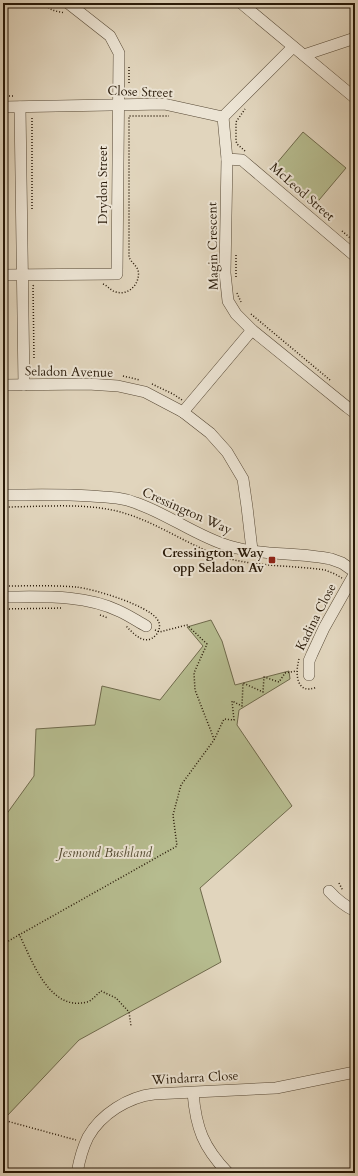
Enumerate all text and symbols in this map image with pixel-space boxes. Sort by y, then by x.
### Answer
street label: Close Street [107,82,173,102]
street label: Drydon Street [94,146,112,224]
street label: McLeod Street [266,159,338,225]
street label: Magin Crescent [203,202,223,290]
street label: Seladon Avenue [25,362,113,382]
street label: Cressington Way [139,483,235,539]
place label: Cressington Way opp Seladon Av [162,544,265,577]
marker: Cressington Way opp Seladon Av [267,555,277,565]
street label: Kadina Close [291,580,341,654]
park label: Jesmond Bushland [55,844,152,862]
street label: Windarra Close [150,1067,239,1089]

